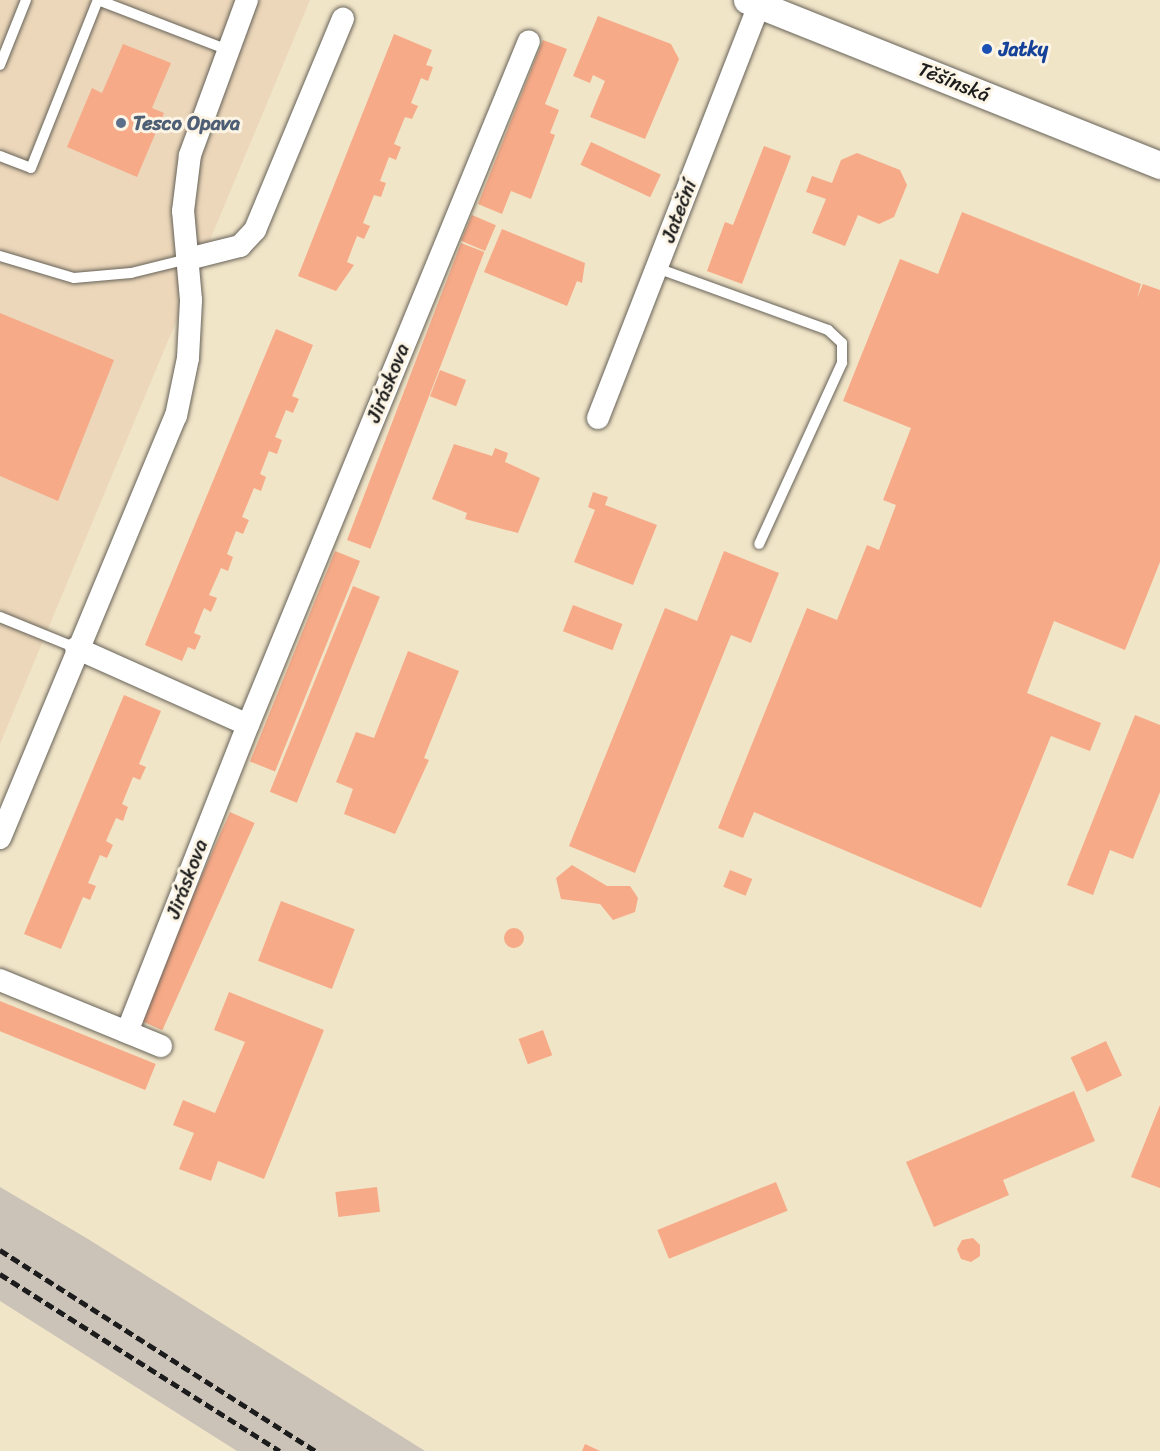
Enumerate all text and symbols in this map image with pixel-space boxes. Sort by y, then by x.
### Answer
place label: Jatky [999,37,1048,61]
marker: Jatky [980,42,994,56]
street label: Těšínská [915,57,993,107]
place label: Tesco Opava [133,111,240,135]
marker: Tesco Opava [114,116,128,130]
street label: Jateční [656,176,702,246]
street label: Jiráskova [361,340,415,426]
street label: Jiráskova [161,836,213,922]

